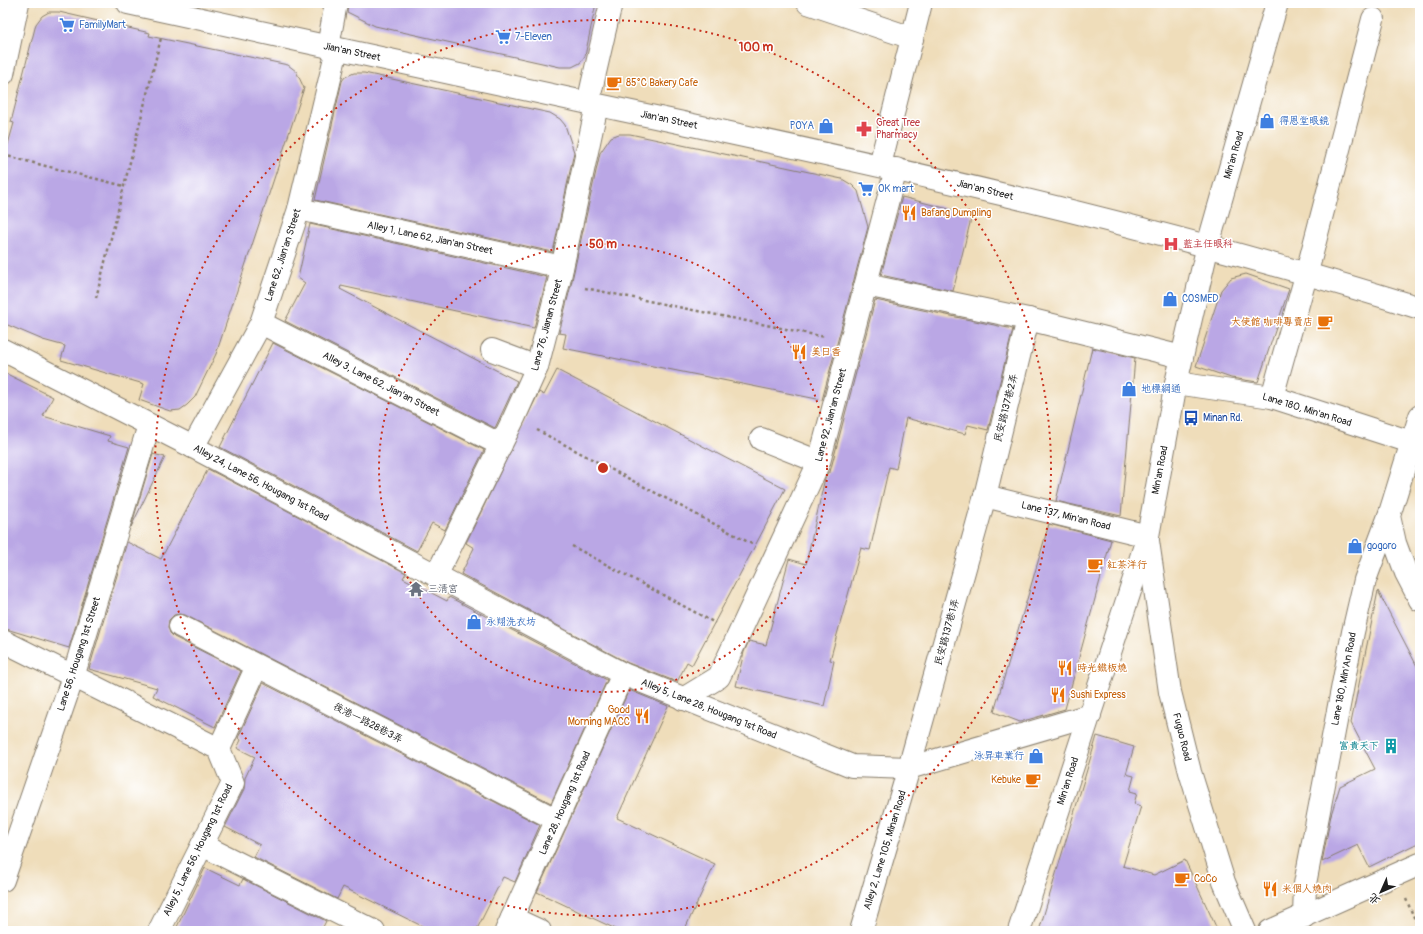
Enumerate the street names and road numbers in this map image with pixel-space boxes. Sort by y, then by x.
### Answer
street label: Jian'an Street [322,40,382,64]
street label: Jian'an Street [639,108,699,132]
street label: Min'an Road [1221,130,1247,180]
street label: Jian'an Street [955,177,1015,203]
street label: Lane 62, Jian'an Street [262,206,304,303]
street label: Alley 1, Lane 62, Jian'an Street [366,219,495,257]
street label: Lane 76, Jianan Street [529,277,565,372]
street label: Alley 3, Lane 62, Jian'an Street [321,349,442,419]
street label: Lane 92, Jian'an Street [813,366,849,463]
street label: 民安路137巷2弄 [992,372,1020,444]
street label: Lane 180, Min'an Road [1261,391,1353,429]
street label: Alley 24, Lane 56, Hougang 1st Road [191,442,331,524]
street label: Min'an Road [1149,445,1171,495]
street label: Lane 137, Min'an Road [1020,499,1112,533]
street label: Lane 56, Hougang 1st Street [55,594,103,713]
street label: 民安路137巷1弄 [932,597,962,667]
street label: Lane 180, Min'An Road [1329,631,1359,727]
street label: Alley 5, Lane 28, Hougang 1st Road [639,676,779,742]
street label: 後港一路28巷3弄 [331,700,405,746]
street label: Fuguo Road [1170,712,1194,762]
street label: Lane 28, Hougang 1st Road [537,749,593,857]
street label: Min'an Road [1055,756,1081,806]
street label: Alley 5, Lane 56, Hougang 1st Road [161,782,235,918]
street label: Alley 2, Lane 105, Minan Road [861,789,909,911]

